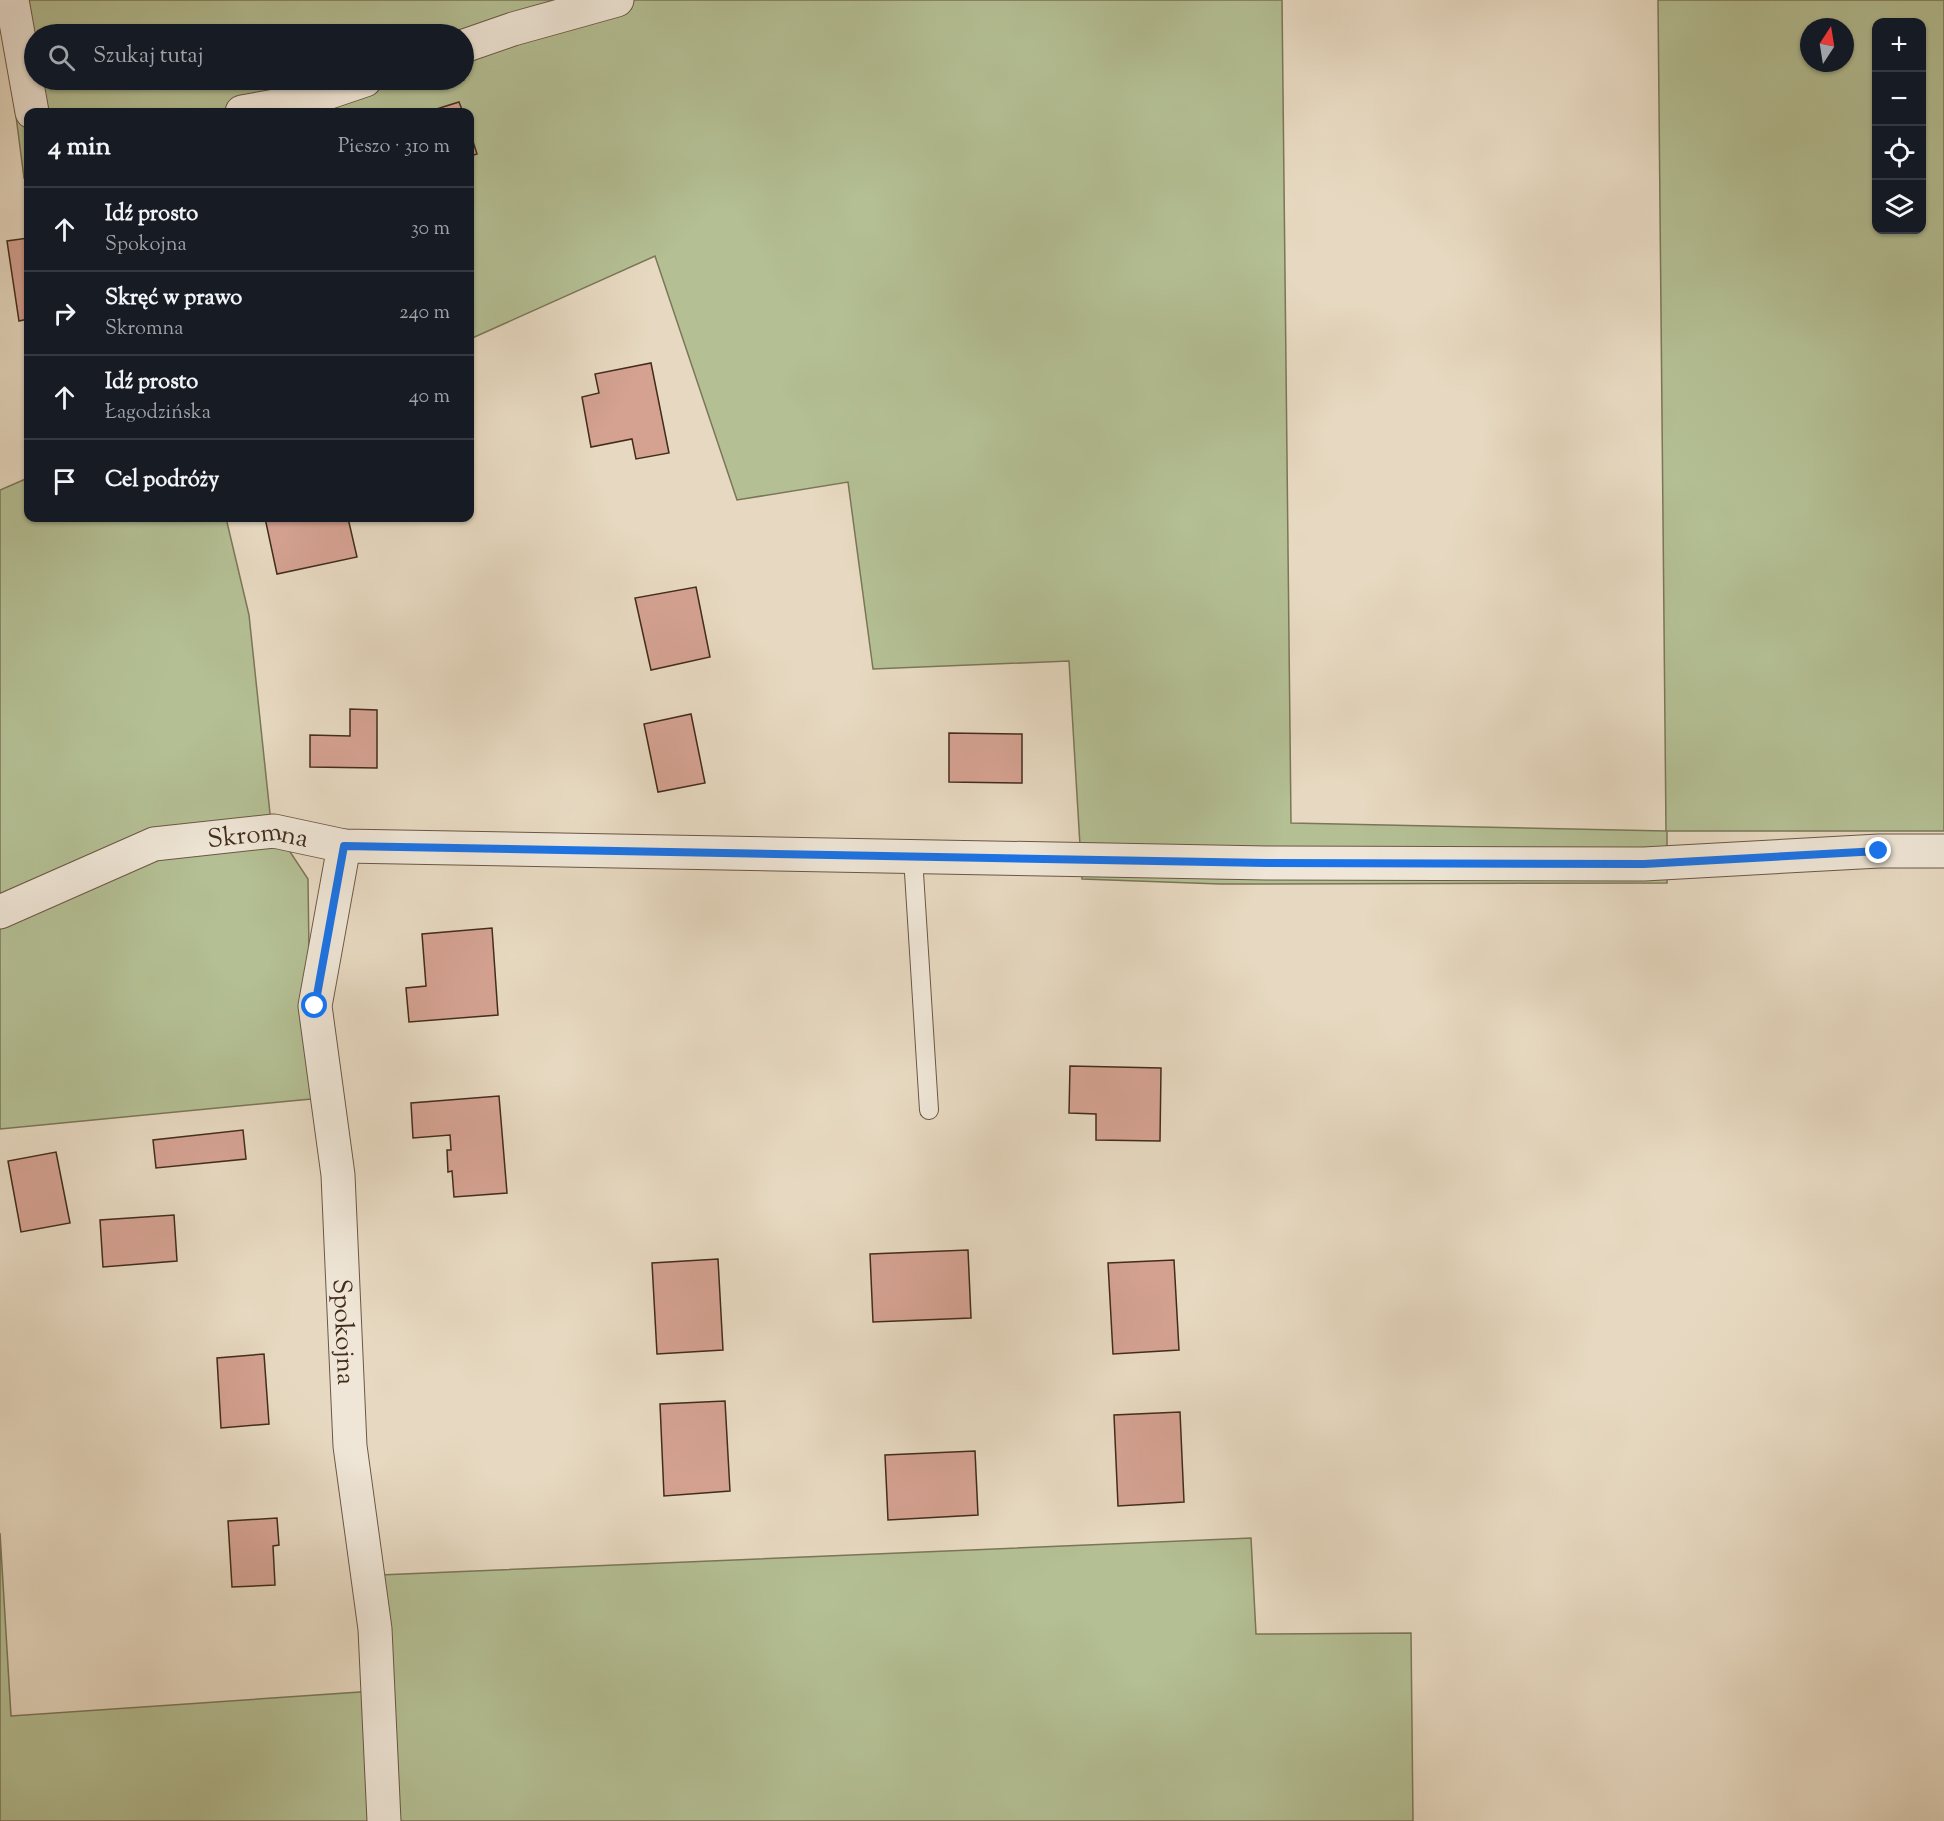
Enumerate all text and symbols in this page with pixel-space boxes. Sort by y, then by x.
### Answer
north arrow [1800,18,1854,72]
map controls [1872,18,1926,234]
button: + [1872,18,1926,72]
search box [24,24,474,90]
icon: search [45,41,78,74]
text: Szukaj tutaj [93,41,204,73]
button: − [1872,72,1926,126]
button: locate [1872,126,1926,180]
text: 4 min [48,129,111,166]
text: Pieszo · 310 m [338,133,450,162]
button: layers [1872,180,1926,234]
text: Idź prosto [105,199,198,231]
icon: ahead [48,213,81,246]
text: 30 m [411,215,450,244]
text: Spokojna [105,231,187,260]
text: Skręć w prawo [105,283,242,315]
icon: right [48,297,81,330]
text: 240 m [399,299,450,328]
text: Skromna [105,315,184,344]
text: Idź prosto [105,367,198,399]
icon: ahead [48,381,81,414]
text: 40 m [409,383,450,412]
text: Łagodzińska [105,399,211,428]
icon: arrive [48,465,81,498]
text: Cel podróży [105,465,219,497]
street label: Skromna [206,814,312,859]
route end [1865,837,1891,863]
route start [301,992,327,1018]
street label: Spokojna [322,1278,363,1386]

